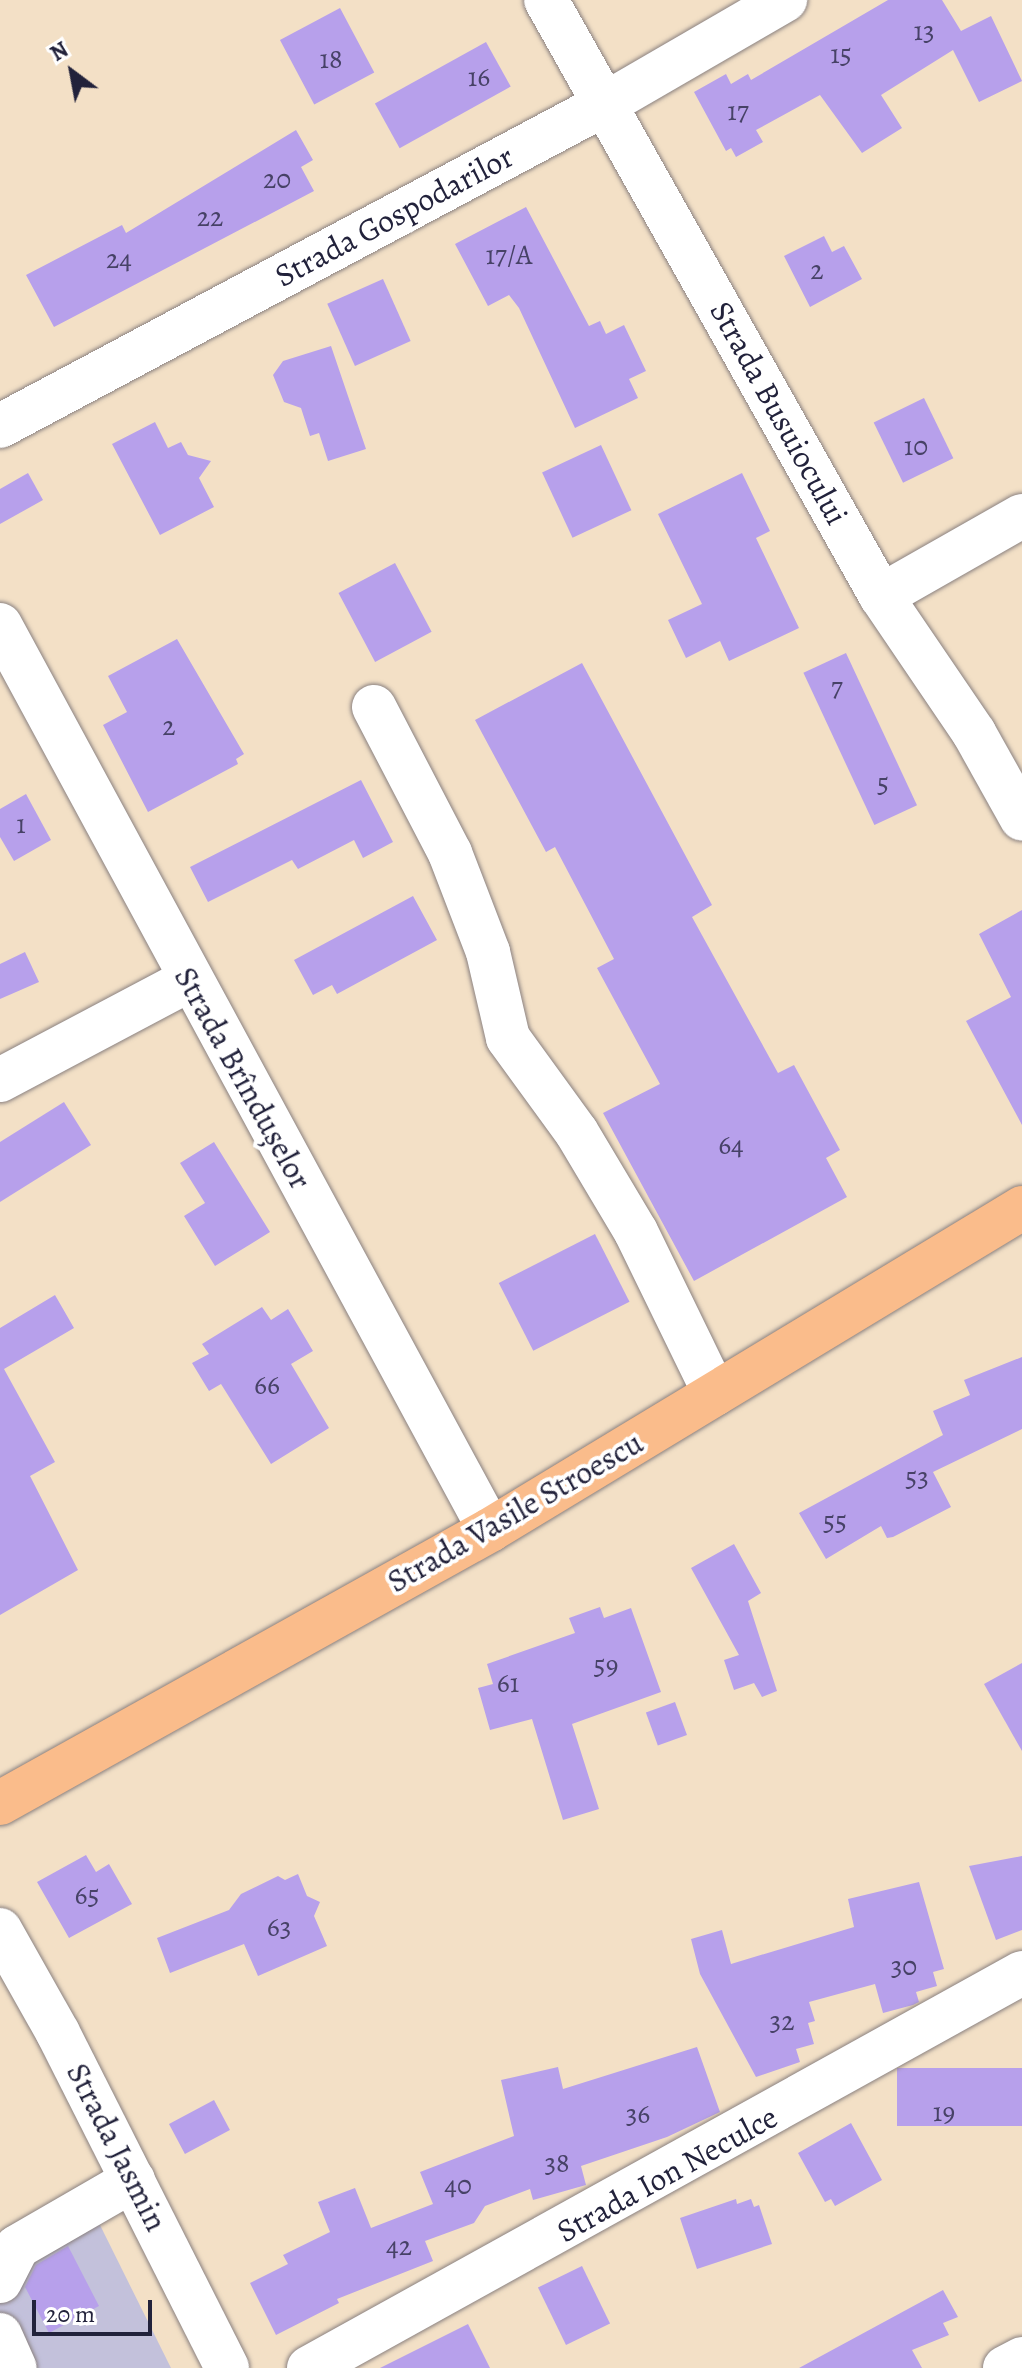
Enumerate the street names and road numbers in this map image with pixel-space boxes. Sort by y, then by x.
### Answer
street label: Strada Gospodarilor [268,137,520,295]
street label: Strada Busuiocului [702,295,856,531]
street label: Strada Brîndușelor [166,960,320,1196]
street label: Strada Vasile Stroescu [380,1423,650,1601]
street label: Strada Jasmin [58,2057,176,2237]
street label: Strada Ion Neculce [550,2097,784,2251]

